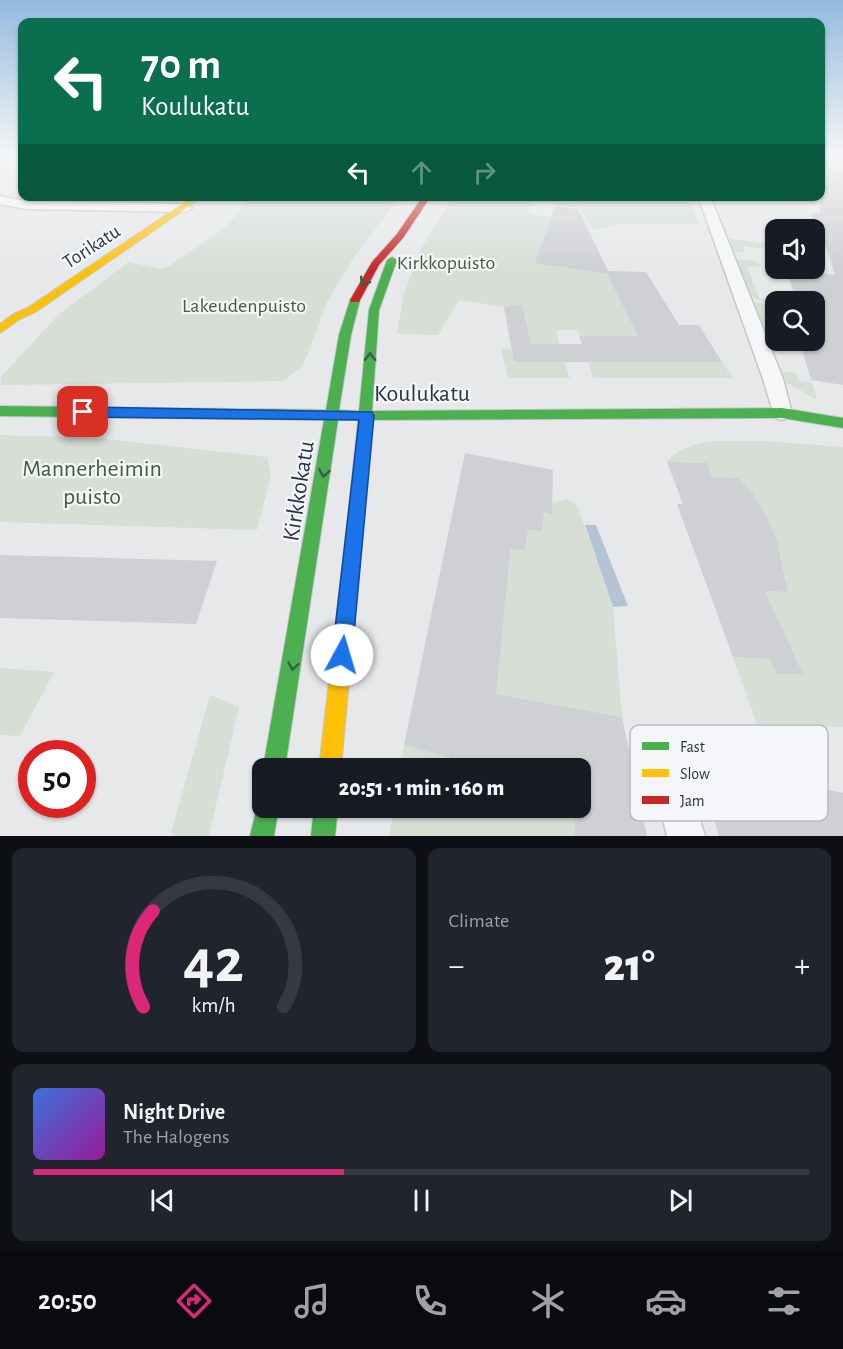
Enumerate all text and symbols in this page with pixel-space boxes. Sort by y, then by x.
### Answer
icon: left [42,42,120,120]
text: 70 m [141,44,221,86]
text: Koulukatu [141,93,249,120]
icon: left [342,156,375,189]
icon: ahead [405,156,438,189]
icon: right [468,156,501,189]
map controls [765,219,825,351]
button: sound [765,219,825,279]
street label: Torikatu [59,221,124,273]
park label: Kirkkopuisto [397,253,495,273]
one-way arrow [360,276,371,286]
button: search [765,291,825,351]
park label: Lakeudenpuisto [182,296,306,316]
one-way arrow [364,353,376,362]
street label: Koulukatu [374,382,470,406]
pin [57,386,108,437]
icon: arrive [66,395,99,428]
street label: Kirkkokatu [279,439,319,543]
park label: Mannerheimin puisto [22,457,162,509]
one-way arrow [318,468,331,478]
position arrow [310,623,374,687]
one-way arrow [287,661,299,670]
legend [630,725,828,821]
text: Fast [680,739,705,755]
speed limit sign: 50 [18,740,96,818]
text: Slow [680,766,710,782]
text: 20:51 · 1 min · 160 m [339,777,504,799]
text: Jam [680,793,705,809]
text: Climate [449,911,509,931]
text: 42 [183,931,244,993]
text: 21° [604,944,655,989]
text: − [449,950,464,983]
text: + [794,950,810,983]
text: km/h [192,995,236,1016]
text: Night Drive [123,1101,225,1123]
text: The Halogens [123,1127,229,1147]
icon: previous [146,1184,179,1217]
icon: pause [405,1184,438,1217]
icon: next [664,1184,697,1217]
icon: directions [173,1280,215,1322]
icon: music [291,1280,333,1322]
icon: phone [409,1280,451,1322]
icon: climate [527,1280,569,1322]
icon: car [645,1280,687,1322]
icon: filters [763,1280,805,1322]
text: 20:50 [38,1287,97,1314]

